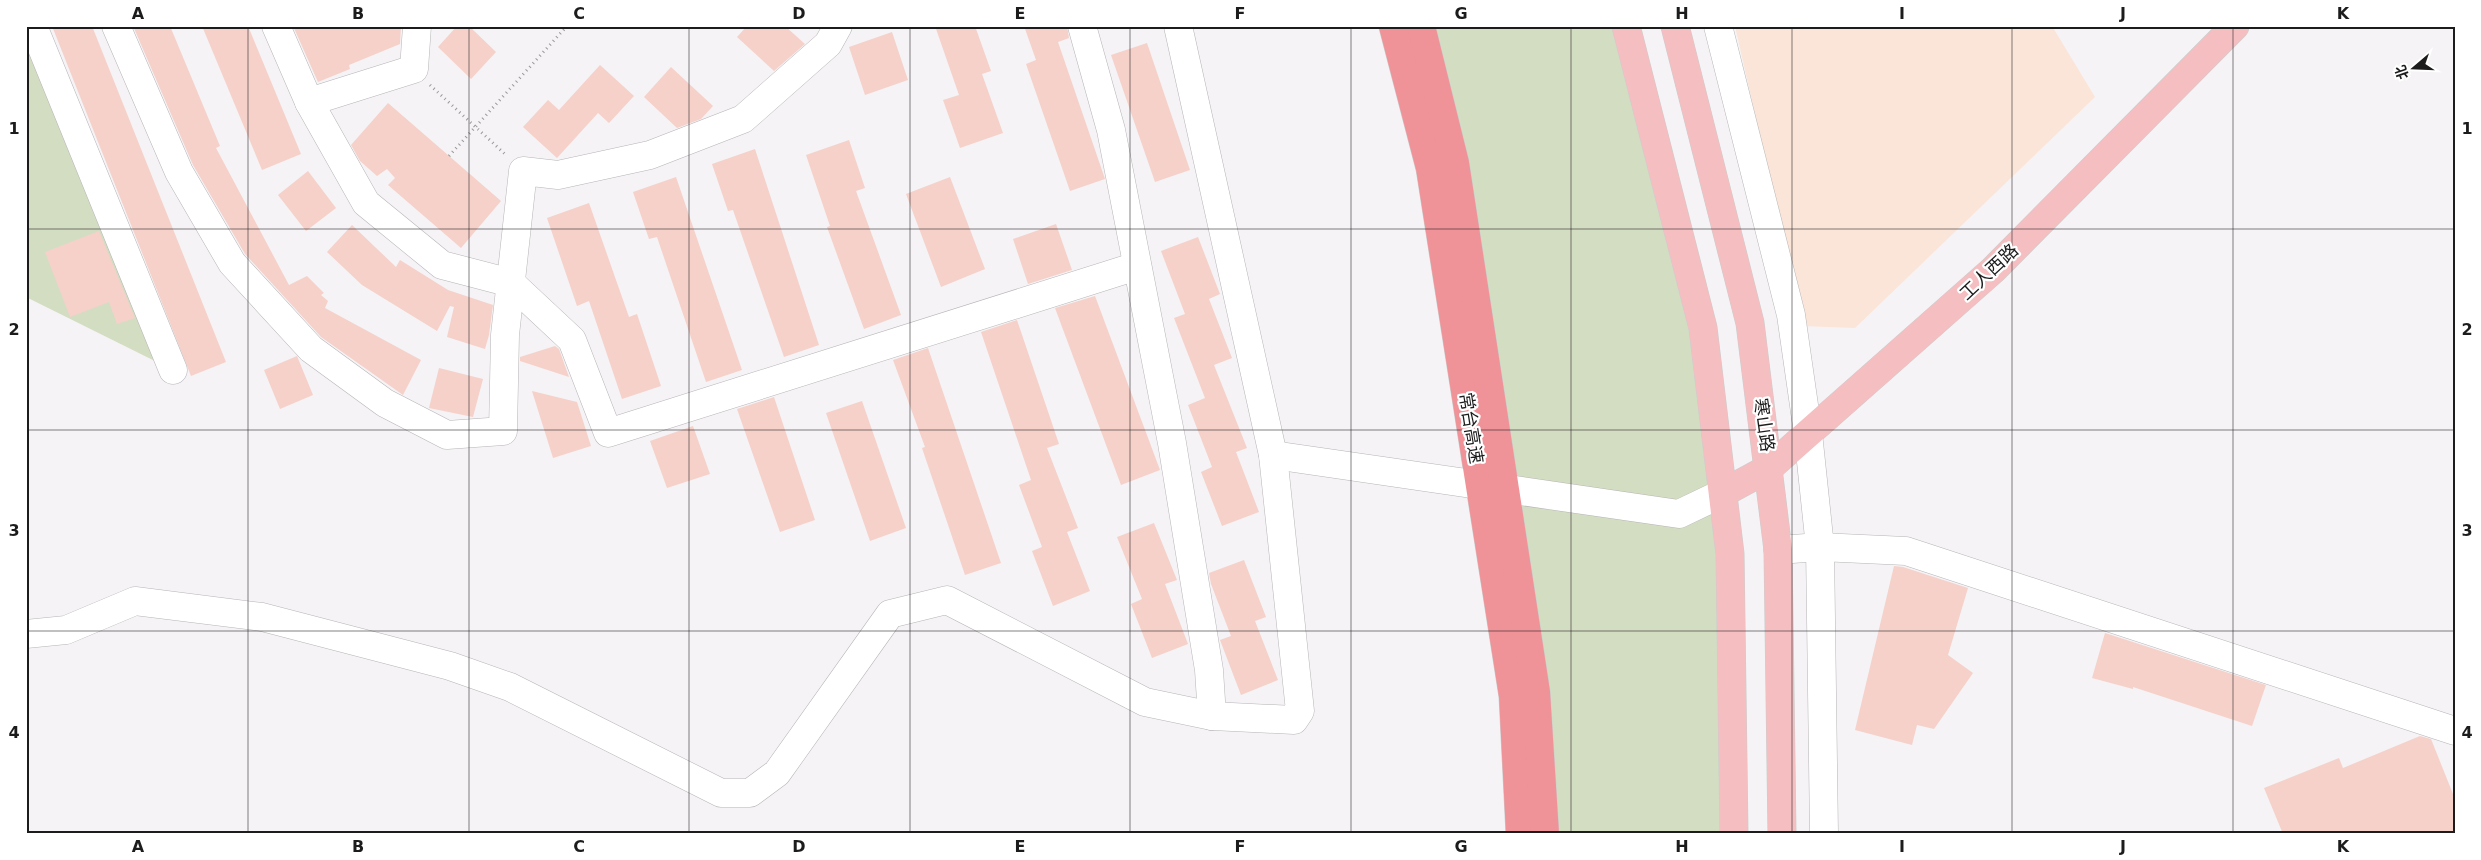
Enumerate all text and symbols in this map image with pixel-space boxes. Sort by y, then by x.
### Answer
text: A [132,4,145,23]
text: B [352,4,364,23]
text: C [573,4,585,23]
text: D [792,4,806,23]
text: E [1015,4,1025,23]
text: F [1235,4,1245,23]
text: G [1454,4,1468,23]
text: H [1675,4,1689,23]
text: I [1899,4,1905,23]
text: J [2119,4,2126,23]
text: K [2337,4,2350,23]
north arrow [2388,42,2438,92]
text: 北 [2392,63,2412,81]
text: 1 [8,119,20,138]
text: 1 [2461,119,2473,138]
street label: 工人西路 [1955,239,2022,304]
text: 2 [8,320,20,339]
text: 2 [2461,320,2473,339]
street label: 常台高速 [1455,391,1487,465]
street label: 寒山路 [1750,397,1779,453]
text: 3 [8,521,20,540]
text: 3 [2461,521,2473,540]
text: 4 [8,723,20,742]
text: 4 [2461,723,2473,742]
text: A [132,837,145,856]
text: B [352,837,364,856]
text: C [573,837,585,856]
text: D [792,837,806,856]
text: E [1015,837,1025,856]
text: F [1235,837,1245,856]
text: G [1454,837,1468,856]
text: H [1675,837,1689,856]
text: I [1899,837,1905,856]
text: J [2119,837,2126,856]
text: K [2337,837,2350,856]

